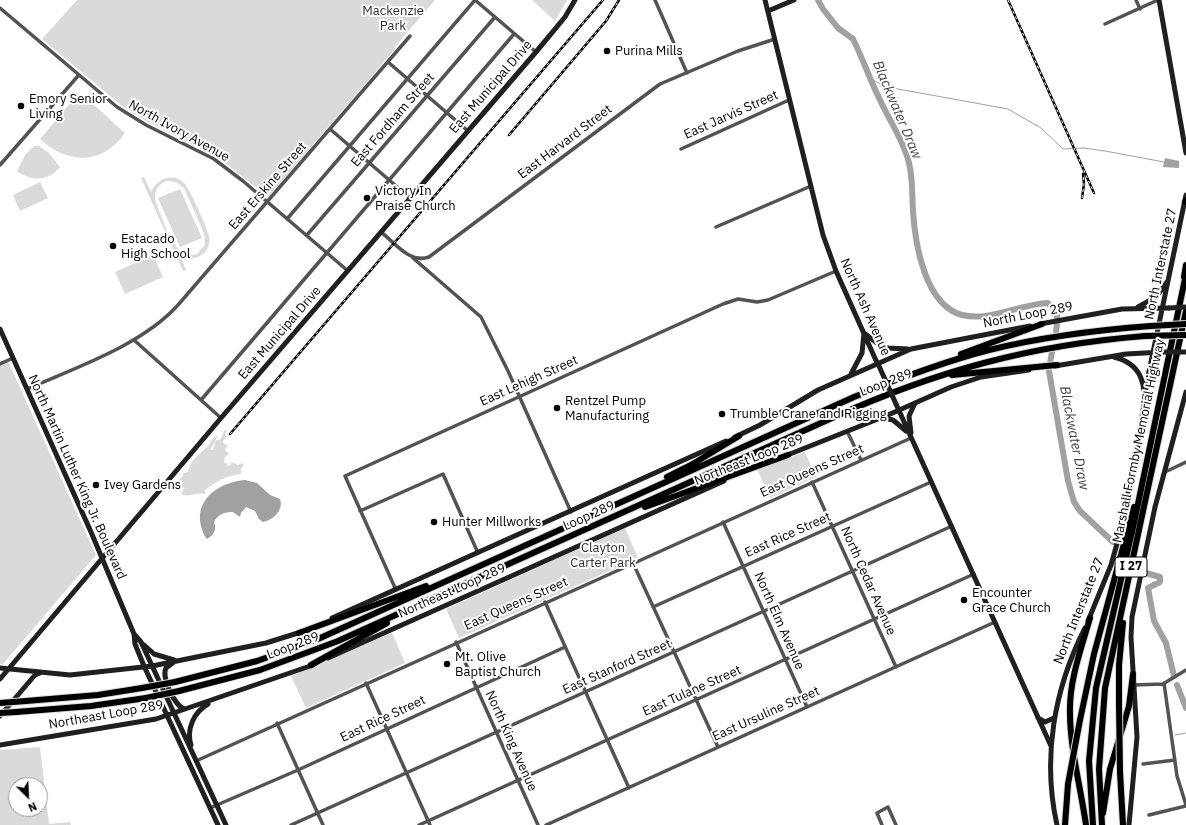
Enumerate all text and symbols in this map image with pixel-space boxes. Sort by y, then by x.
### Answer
park label: Mackenzie Park [362,3,424,34]
street label: East Municipal Drive [446,37,536,137]
place label: Purina Mills [615,43,683,59]
marker: Purina Mills [602,46,612,56]
water label: Blackwater Draw [869,58,925,162]
street label: East Fordham Street [348,70,438,170]
street label: East Jarvis Street [681,87,781,143]
place label: Emory Senior Living [29,91,107,122]
street label: North Ivory Avenue [126,97,232,165]
marker: Emory Senior Living [16,101,26,111]
street label: East Harvard Street [515,102,615,182]
street label: East Erskine Street [226,139,310,233]
place label: Victory In Praise Church [375,183,456,214]
marker: Victory In Praise Church [362,193,372,203]
street label: North Interstate 27 [1142,207,1180,321]
place label: Estacado High School [121,231,190,262]
marker: Estacado High School [108,241,118,251]
street label: North Ash Avenue [837,256,893,358]
street label: East Municipal Drive [235,283,325,383]
street label: North Loop 289 [982,299,1074,331]
street label: Marshall Formby Memorial Highway [1110,338,1168,544]
street label: East Lehigh Street [478,352,580,410]
street label: Loop 289 [858,366,914,400]
street label: North Martin Luther King Jr. Boulevard [25,372,129,582]
water label: Blackwater Draw [1056,385,1092,491]
place label: Rentzel Pump Manufacturing [565,393,649,424]
marker: Rentzel Pump Manufacturing [552,403,562,413]
place label: Trumble Crane and Rigging [730,406,887,422]
marker: Trumble Crane and Rigging [717,409,727,419]
street label: Northeast Loop 289 [692,431,806,489]
street label: East Queens Street [758,441,866,501]
place label: Ivey Gardens [104,477,181,493]
marker: Ivey Gardens [91,480,101,490]
street label: Loop 289 [561,498,617,534]
street label: East Rice Street [743,509,833,561]
place label: Hunter Millworks [442,514,541,530]
marker: Hunter Millworks [429,517,439,527]
street label: North Cedar Avenue [837,524,899,638]
park label: Clayton Carter Park [570,540,636,571]
street label: North Interstate 27 [1051,556,1107,666]
road number: I 27 [1115,557,1147,577]
street label: Northeast Loop 289 [396,560,508,622]
street label: North Elm Avenue [750,570,808,672]
street label: East Queens Street [462,574,570,634]
place label: Encounter Grace Church [972,585,1051,616]
marker: Encounter Grace Church [959,595,969,605]
street label: Loop 289 [265,629,321,663]
street label: East Stanford Street [560,636,674,698]
place label: Mt. Olive Baptist Church [455,649,541,680]
marker: Mt. Olive Baptist Church [442,659,452,669]
street label: East Tulane Street [640,662,744,720]
street label: East Ursuline Street [710,683,822,745]
street label: North King Avenue [482,688,540,794]
street label: East Rice Street [338,692,428,746]
street label: Northeast Loop 289 [47,697,165,733]
north arrow [8,777,48,817]
text: N [26,799,39,815]

